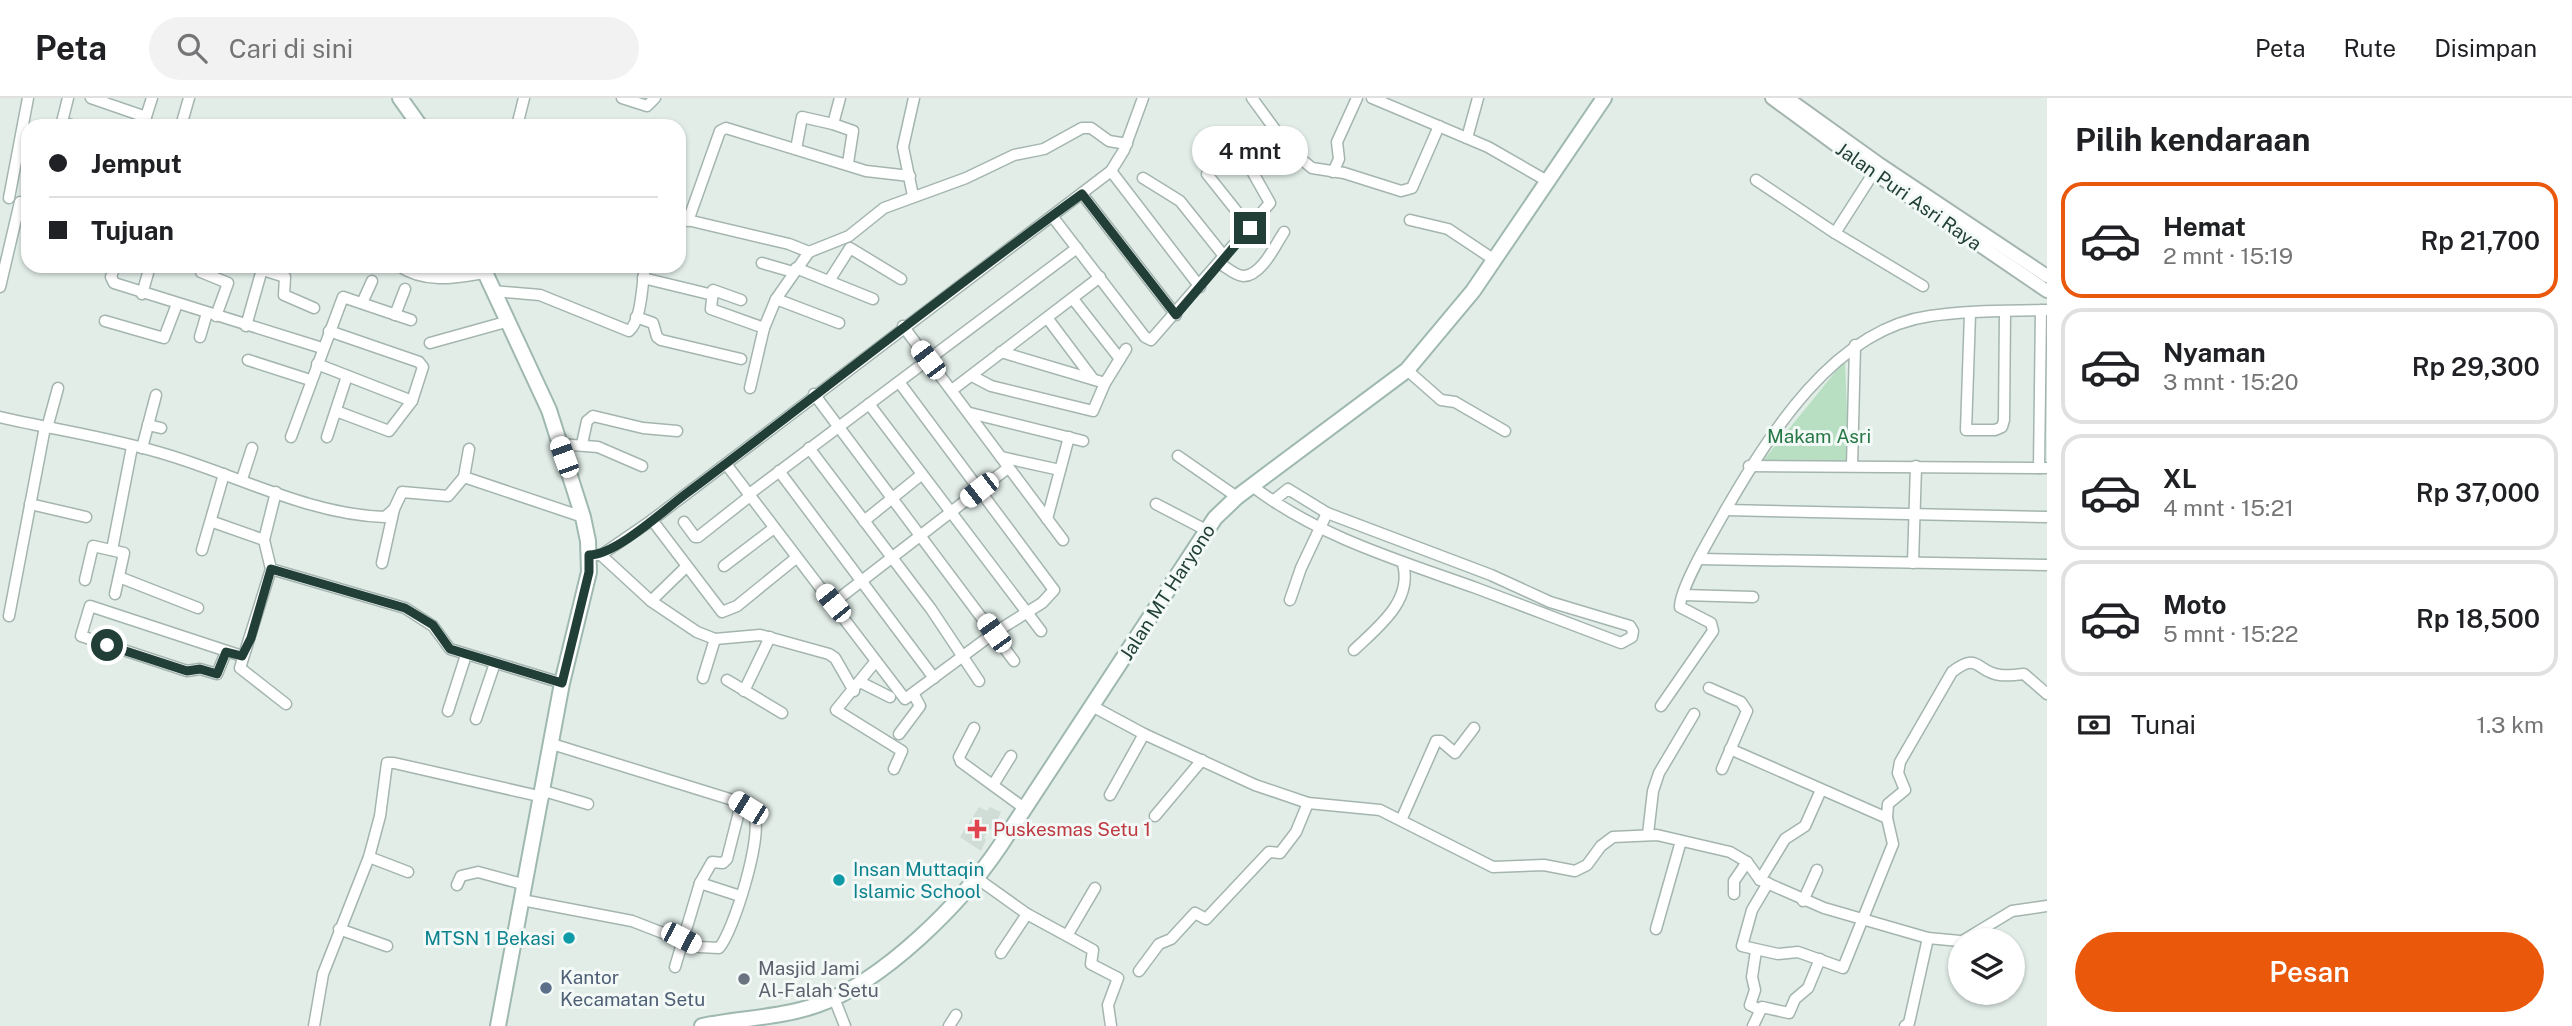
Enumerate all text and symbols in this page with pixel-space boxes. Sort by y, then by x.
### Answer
search box [149,17,639,80]
text: Peta [35,29,107,67]
icon: search [173,29,211,67]
text: Cari di sini [229,33,353,64]
text: Peta [2255,34,2306,62]
text: Rute [2344,34,2396,62]
text: Disimpan [2434,34,2537,62]
text: Pilih kendaraan [2075,121,2310,158]
callout: 4 mnt [1192,127,1308,176]
text: 4 mnt [1219,137,1281,164]
street label: Jalan Puri Asri Raya [1832,138,1986,254]
text: Jemput [91,148,182,179]
icon: car [2079,209,2142,272]
text: Hemat [2163,211,2246,242]
route end [1234,212,1266,244]
text: Tujuan [91,215,174,246]
text: Rp 21,700 [2420,225,2540,256]
text: 2 mnt · 15:19 [2163,242,2293,269]
icon: car [2079,335,2142,398]
car [907,337,950,383]
text: Nyaman [2163,337,2266,368]
text: Rp 29,300 [2412,351,2540,382]
text: 3 mnt · 15:20 [2163,368,2299,395]
park label: Makam Asri [1767,425,1871,447]
car [547,434,582,480]
icon: car [2079,461,2142,524]
text: XL [2163,463,2197,494]
car [956,469,1003,511]
text: Rp 37,000 [2416,477,2540,508]
text: 4 mnt · 15:21 [2163,494,2294,521]
street label: Jalan MT Haryono [1115,520,1219,664]
car [812,580,855,626]
icon: car [2079,587,2142,650]
text: Moto [2163,589,2226,620]
text: Rp 18,500 [2416,603,2540,634]
car [974,610,1015,656]
text: 5 mnt · 15:22 [2163,620,2298,647]
route start [91,629,123,661]
icon: cash [2075,706,2113,744]
text: Tunai [2131,709,2196,740]
text: 1.3 km [2477,711,2544,738]
car [725,788,772,828]
place label: Puskesmas Setu 1 [993,818,1151,840]
marker: Puskesmas Setu 1 [967,819,987,839]
place label: Insan Muttaqin Islamic School [853,858,984,902]
marker: Insan Muttaqin Islamic School [831,872,847,888]
car [658,919,705,957]
place label: MTSN 1 Bekasi [424,927,555,949]
map controls [1948,928,2025,1005]
button: layers [1948,928,2025,1005]
marker: MTSN 1 Bekasi [561,930,577,946]
button: Pesan [2075,932,2544,1012]
place label: Masjid Jami Al-Falah Setu [758,957,879,1001]
place label: Kantor Kecamatan Setu [560,966,705,1010]
marker: Masjid Jami Al-Falah Setu [736,971,752,987]
marker: Kantor Kecamatan Setu [538,980,554,996]

